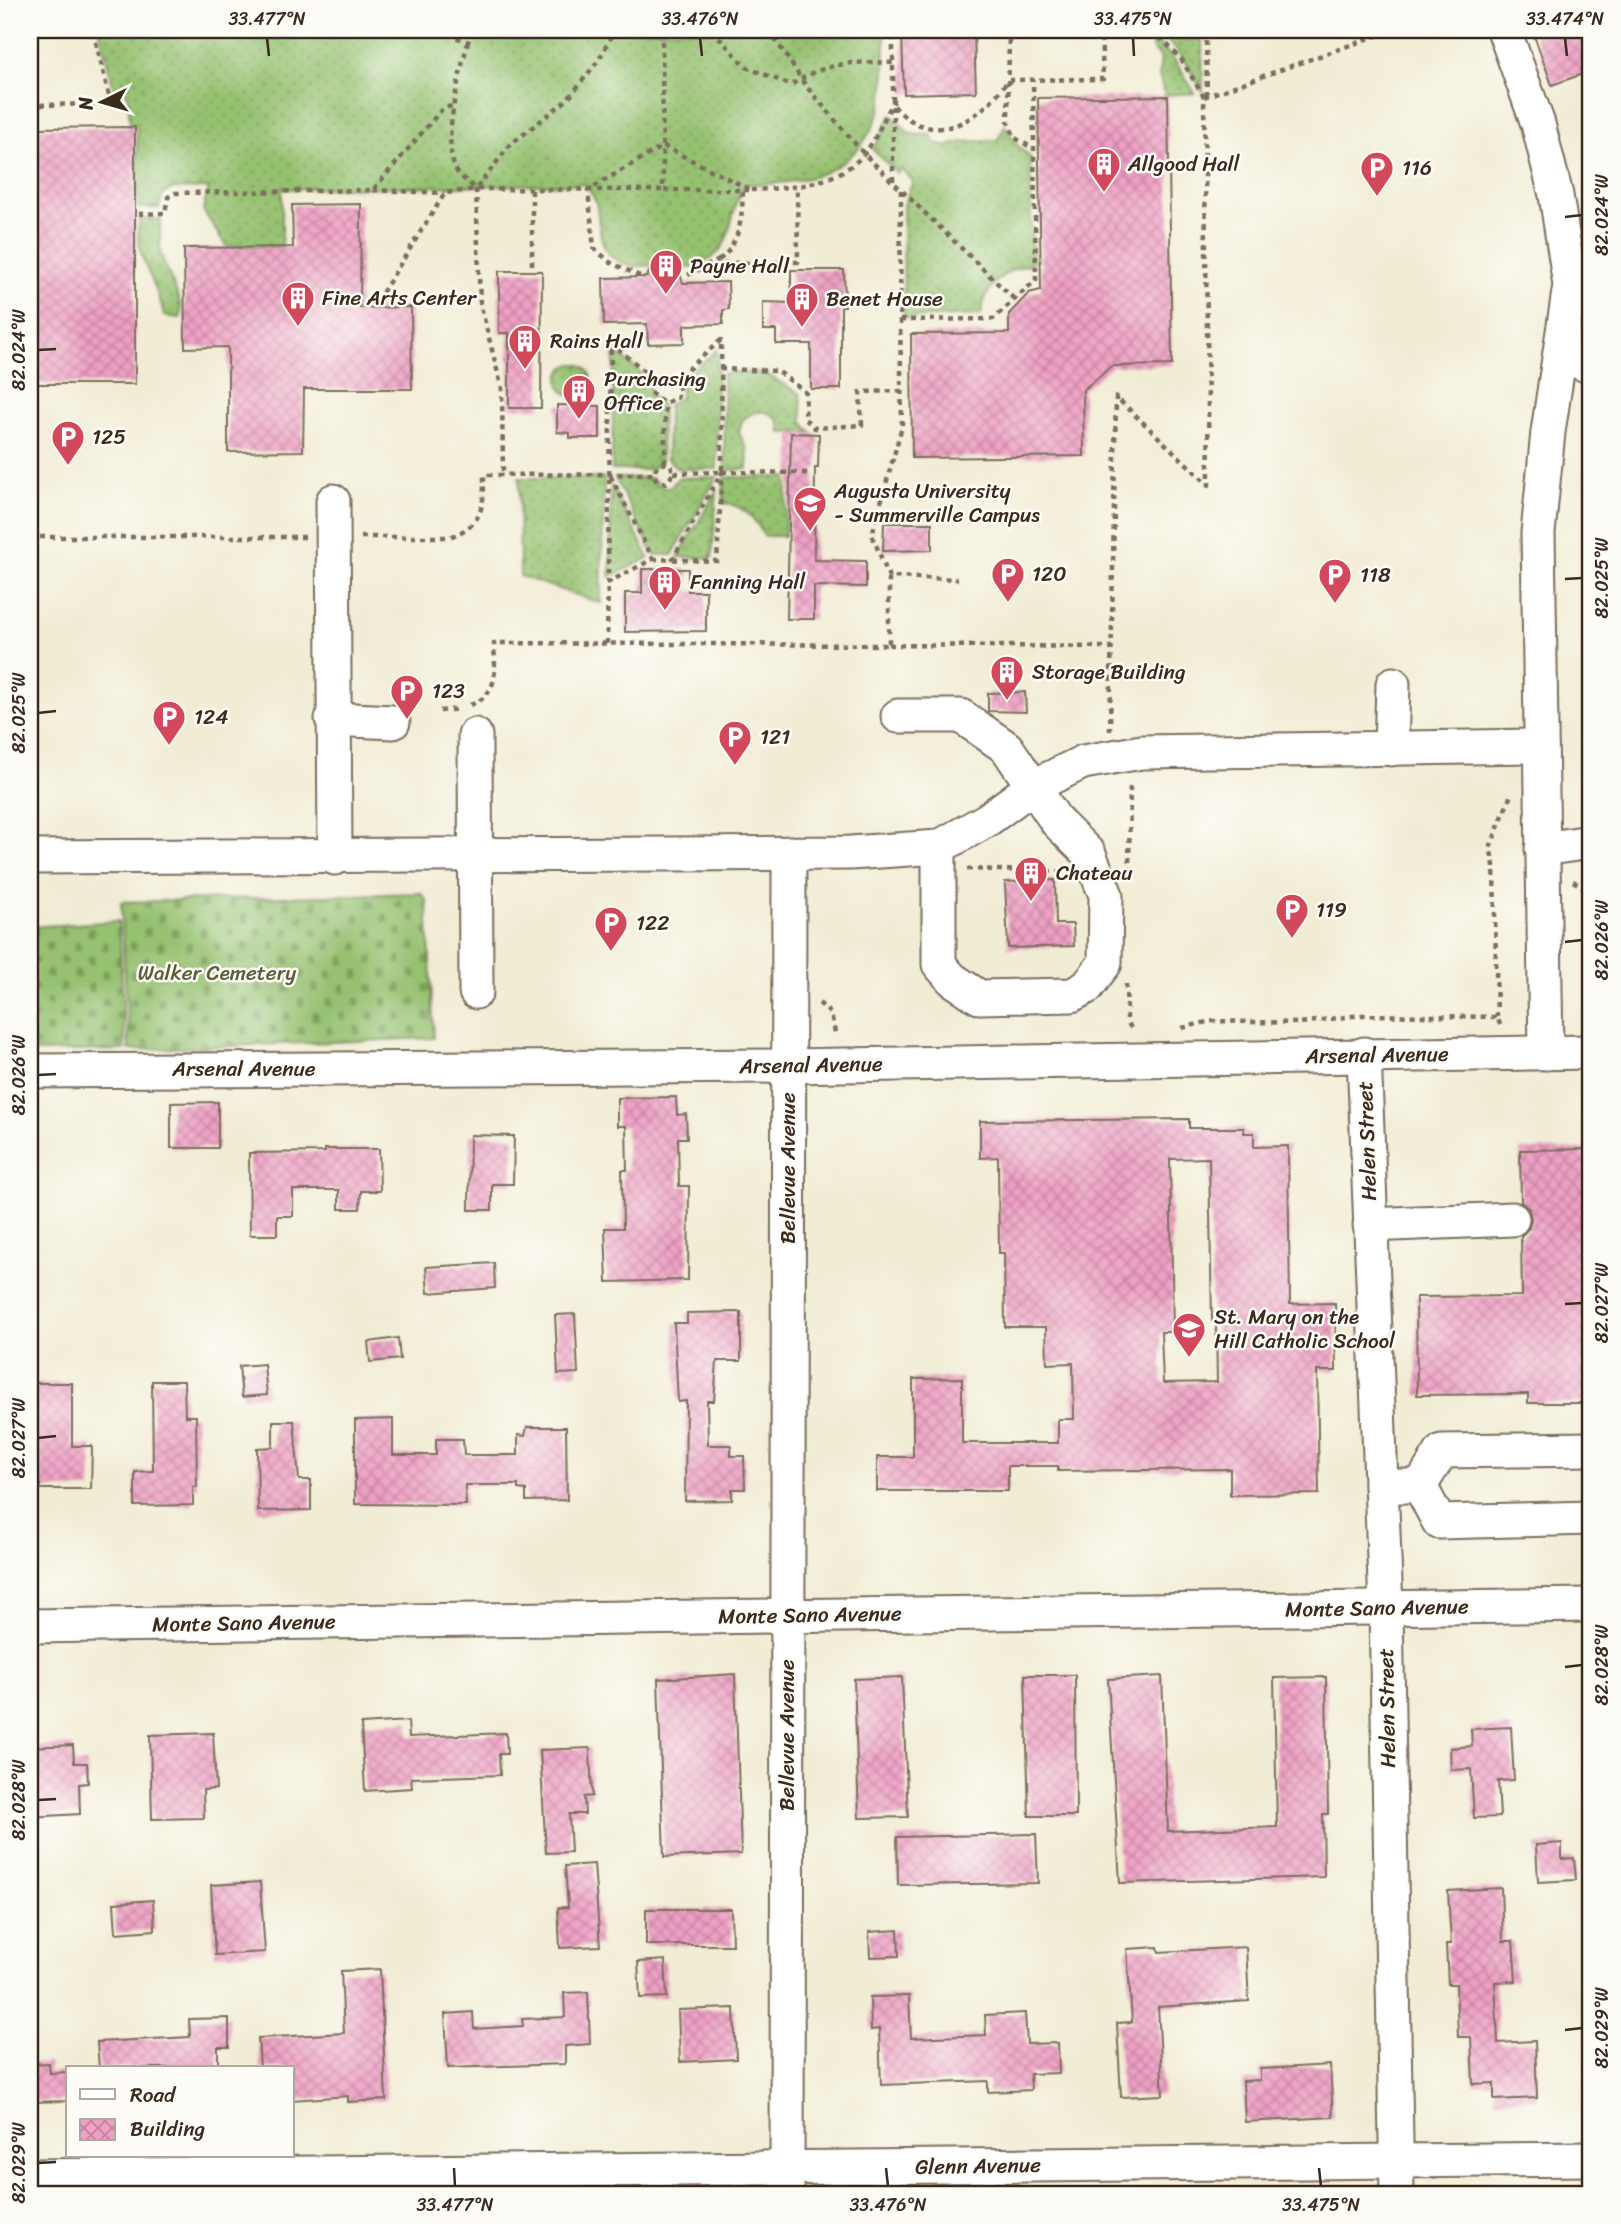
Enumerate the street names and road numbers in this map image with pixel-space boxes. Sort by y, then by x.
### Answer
street label: Arsenal Avenue [1304,1035,1449,1075]
street label: Arsenal Avenue [738,1045,883,1085]
street label: Arsenal Avenue [171,1050,316,1088]
street label: Helen Street [1346,1081,1388,1201]
street label: Bellevue Avenue [769,1092,807,1244]
street label: Monte Sano Avenue [1285,1587,1469,1629]
street label: Monte Sano Avenue [718,1594,902,1636]
street label: Monte Sano Avenue [152,1602,336,1644]
street label: Helen Street [1367,1648,1407,1768]
street label: Bellevue Avenue [768,1659,806,1811]
street label: Glenn Avenue [915,2146,1041,2186]

